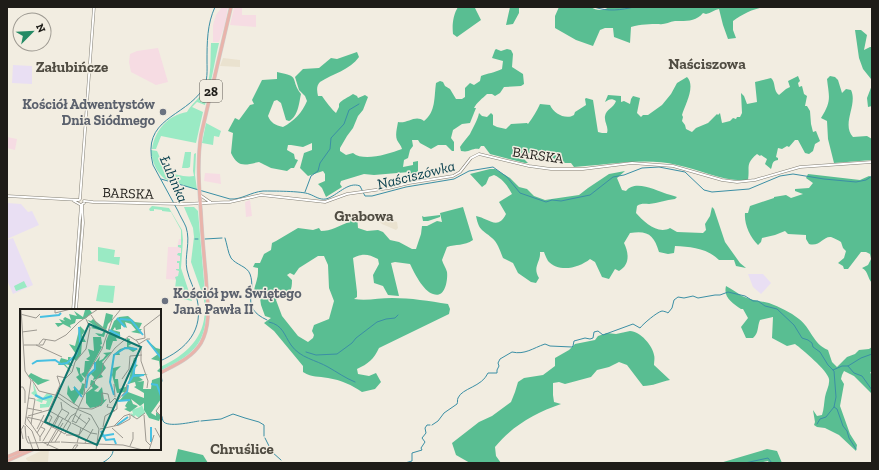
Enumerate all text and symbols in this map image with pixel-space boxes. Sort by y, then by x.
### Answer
north arrow [12,12,52,52]
text: N [33,22,49,35]
district label: Naściszowa [668,55,746,73]
district label: Załubińcze [36,58,108,76]
road number: 28 [200,80,222,102]
place label: Kościół Adwentystów Dnia Siódmego [22,96,156,129]
marker: Kościół Adwentystów Dnia Siódmego [158,107,168,117]
street label: BARSKA [511,143,565,168]
water label: Łubinka [156,153,192,205]
water label: Naściszówka [375,157,457,193]
street label: BARSKA [102,184,155,203]
district label: Grabowa [334,207,394,225]
place label: Kościół pw. Świętego Jana Pawła II [173,285,302,318]
marker: Kościół pw. Świętego Jana Pawła II [160,296,170,306]
inset map [20,309,161,450]
district label: Chruślice [210,440,274,458]

